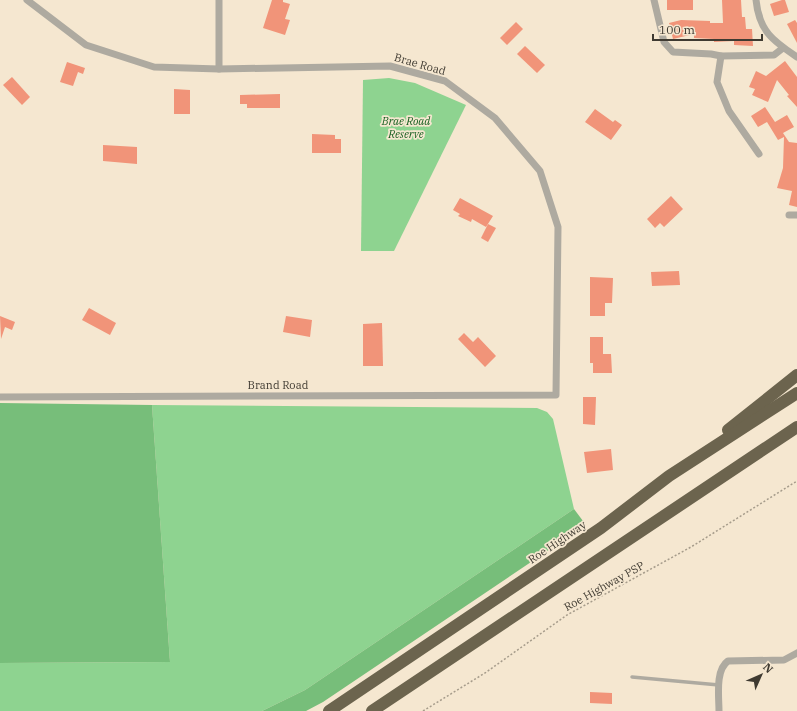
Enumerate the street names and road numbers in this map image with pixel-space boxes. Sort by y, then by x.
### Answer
street label: Brae Road [393,50,448,78]
street label: Brand Road [248,378,309,392]
street label: Roe Highway [525,517,589,567]
street label: Roe Highway PSP [561,558,647,614]

